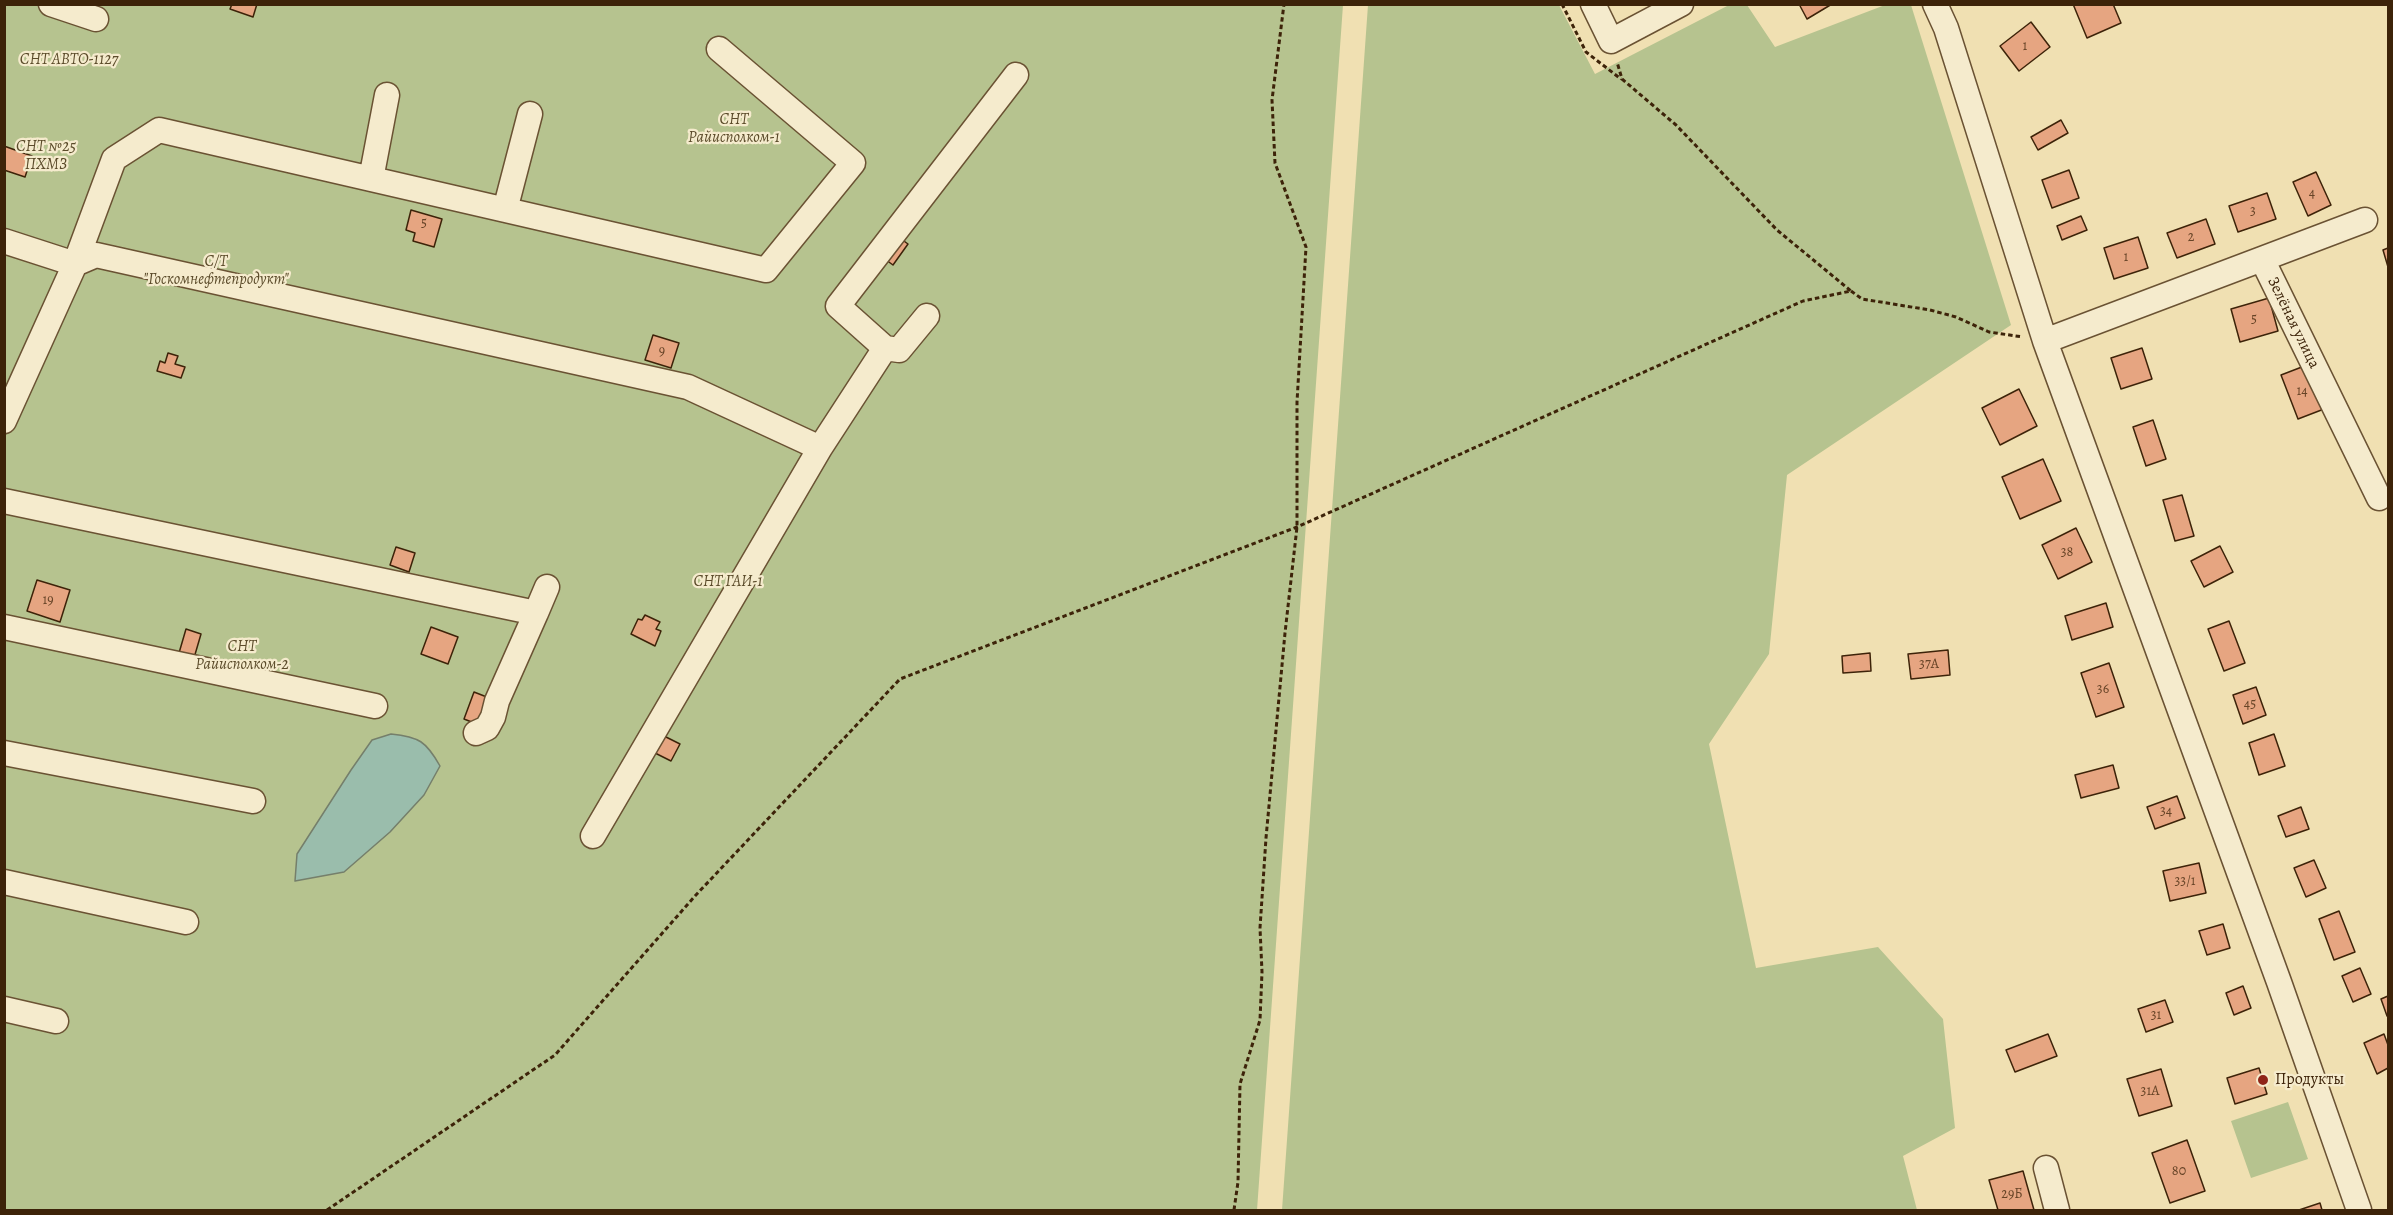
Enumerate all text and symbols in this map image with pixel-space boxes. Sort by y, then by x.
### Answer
house number: 1 [2023,39,2027,55]
park label: СНТ АВТО-1127 [20,50,118,70]
park label: СНТ Райисполком-1 [688,110,780,148]
park label: СНТ №25 ПХМЗ [16,137,76,175]
house number: 4 [2309,186,2315,202]
house number: 3 [2250,204,2256,220]
house number: 5 [421,216,427,232]
house number: 2 [2188,230,2194,246]
house number: 1 [2124,250,2128,266]
park label: С/Т "Госкомнефтепродукт" [143,252,289,290]
street label: Зелёная улица [2263,274,2323,372]
house number: 5 [2251,312,2257,328]
house number: 9 [659,344,665,360]
house number: 14 [2296,384,2308,400]
house number: 38 [2061,545,2073,561]
park label: СНТ ГАИ-1 [693,572,763,592]
house number: 19 [42,593,54,609]
park label: СНТ Райисполком-2 [195,637,289,675]
house number: 37А [1919,657,1939,673]
house number: 36 [2097,682,2109,698]
house number: 45 [2244,697,2256,713]
house number: 34 [2160,804,2172,820]
house number: 33/1 [2174,874,2196,890]
house number: 31 [2151,1008,2161,1024]
place label: Продукты [2275,1070,2344,1090]
marker: Продукты [2256,1073,2270,1087]
house number: 31А [2141,1084,2159,1100]
house number: 80 [2172,1164,2186,1180]
house number: 29Б [2001,1187,2023,1203]

